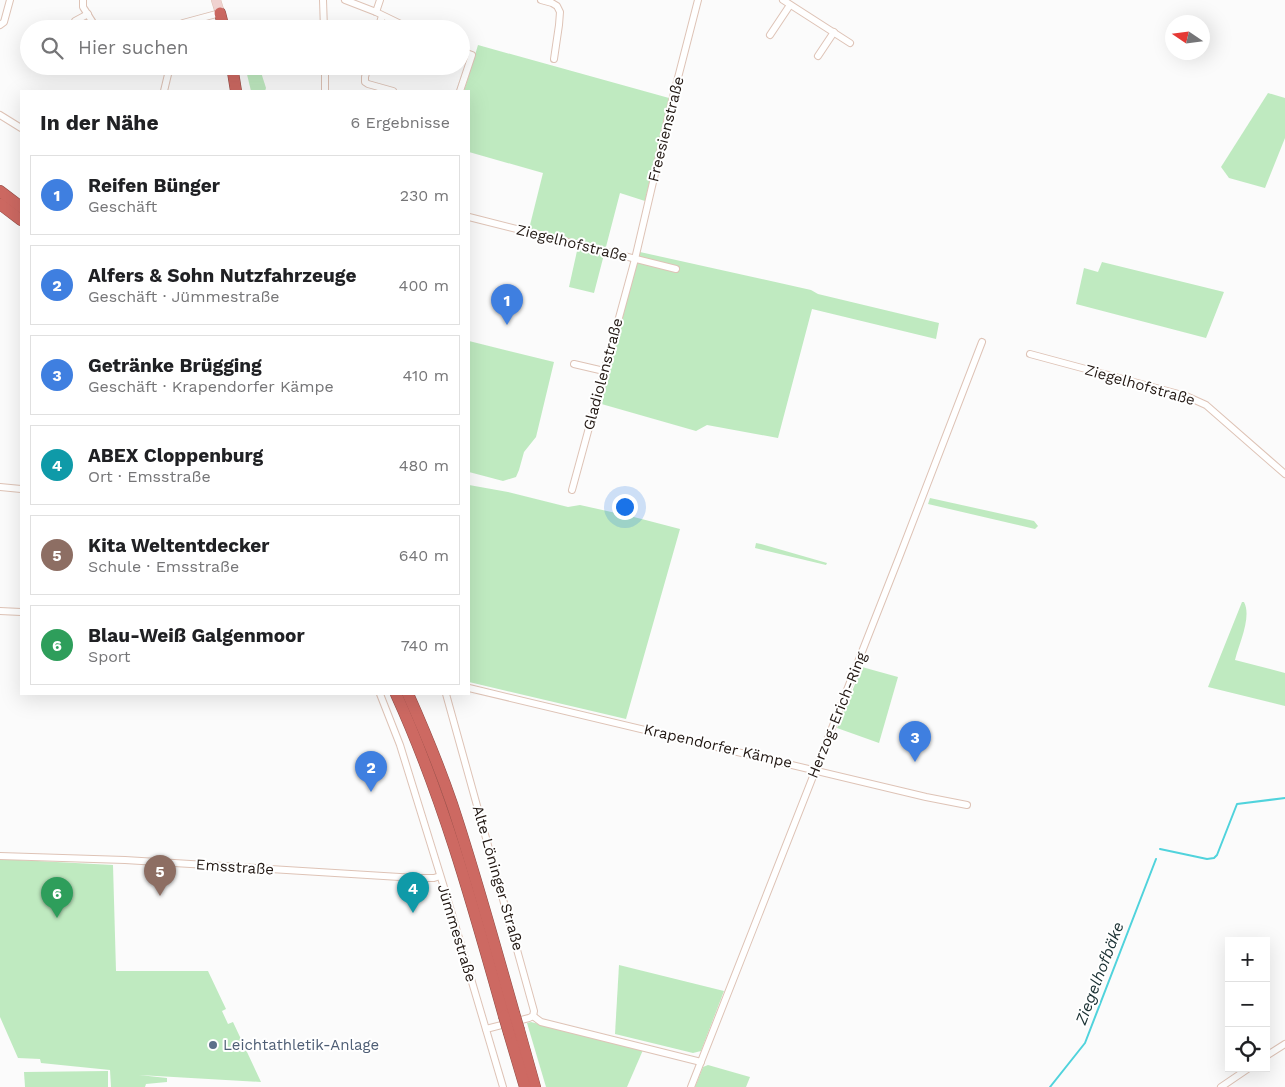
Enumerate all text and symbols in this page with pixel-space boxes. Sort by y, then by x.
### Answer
north arrow [1165,15,1210,60]
search box [20,20,470,75]
icon: search [38,34,66,62]
text: Hier suchen [78,36,189,59]
street label: Freesienstraße [644,74,688,184]
text: In der Nähe [40,110,159,135]
text: 6 Ergebnisse [350,113,450,132]
text: Reifen Bünger [88,174,220,197]
text: 1 [54,186,60,205]
text: 230 m [400,186,449,205]
text: Geschäft [88,197,157,216]
street label: Ziegelhofstraße [515,220,629,266]
text: Alfers & Sohn Nutzfahrzeuge [88,264,356,287]
text: 2 [52,276,62,295]
text: 400 m [399,276,449,295]
pin: 1 [491,284,523,325]
text: Geschäft · Jümmestraße [88,287,280,306]
street label: Gladiolenstraße [579,316,627,432]
text: Getränke Brügging [88,354,262,377]
street label: Ziegelhofstraße [1083,361,1197,409]
text: 3 [52,366,62,385]
text: 410 m [403,366,449,385]
text: Geschäft · Krapendorfer Kämpe [88,377,334,396]
text: ABEX Cloppenburg [88,444,263,467]
text: 4 [52,456,62,475]
text: 480 m [399,456,449,475]
text: Ort · Emsstraße [88,467,211,486]
your location [612,494,638,520]
text: Kita Weltentdecker [88,534,269,557]
text: 5 [52,546,62,565]
text: 640 m [399,546,449,565]
text: Schule · Emsstraße [88,557,239,576]
text: Blau-Weiß Galgenmoor [88,624,305,647]
text: 6 [52,636,62,655]
text: 740 m [401,636,449,655]
text: Sport [88,647,131,666]
street label: Herzog-Erich-Ring [803,649,871,781]
street label: Krapendorfer Kämpe [642,720,794,772]
pin: 3 [899,721,931,762]
pin: 2 [355,751,387,792]
street label: Alte Löninger Straße [469,803,527,953]
pin: 5 [144,855,176,896]
street label: Emsstraße [195,855,275,879]
pin: 4 [397,872,429,913]
pin: 6 [41,877,73,918]
street label: Jümmestraße [434,882,480,984]
water label: Ziegelhofbäke [1071,919,1128,1028]
map controls [1225,937,1270,1072]
button: + [1225,937,1270,982]
button: − [1225,982,1270,1027]
button: locate [1225,1027,1270,1072]
place label: Leichtathletik-Anlage [223,1036,379,1054]
marker: Leichtathletik-Anlage [207,1039,219,1051]

